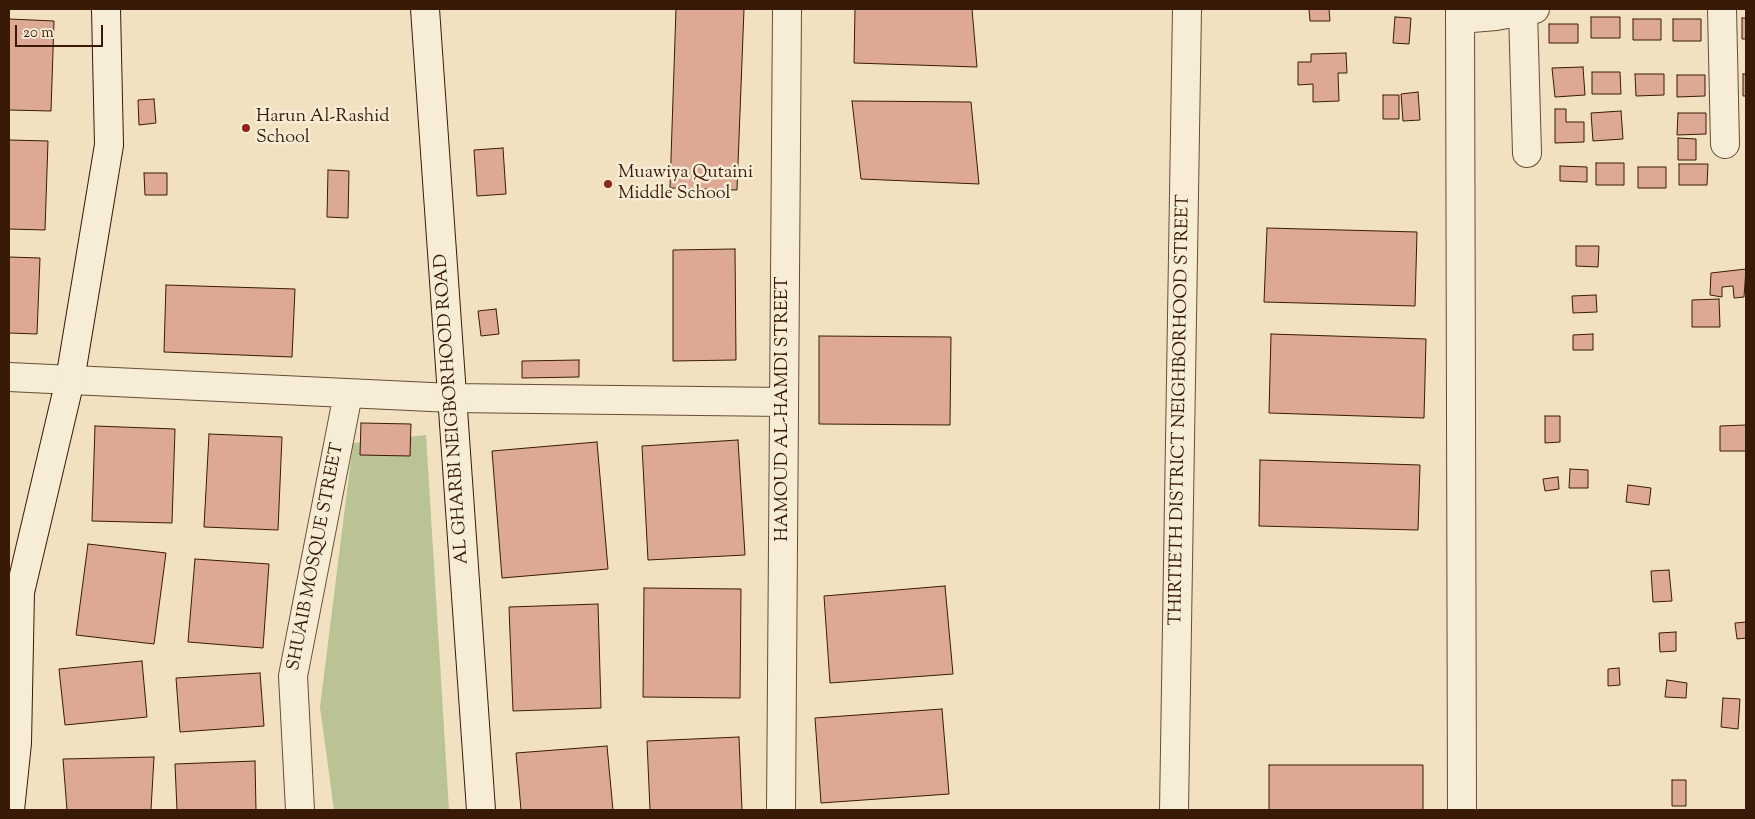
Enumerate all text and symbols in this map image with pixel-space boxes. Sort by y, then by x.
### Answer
scale bar [18,15,105,47]
text: 20 m [23,23,54,44]
place label: Harun Al-Rashid School [256,107,390,150]
marker: Harun Al-Rashid School [240,122,252,134]
place label: Muawiya Qutaini Middle School [618,163,753,205]
marker: Muawiya Qutaini Middle School [602,178,614,190]
street label: THIRTIETH DISTRICT NEIGHBORHOOD STREET [1166,194,1196,626]
street label: AL GHARBI NEIGBORHOOD ROAD [431,253,475,565]
street label: HAMOUD AL-HAMDI STREET [773,277,795,541]
street label: SHUAIB MOSQUE STREET [284,441,350,673]

